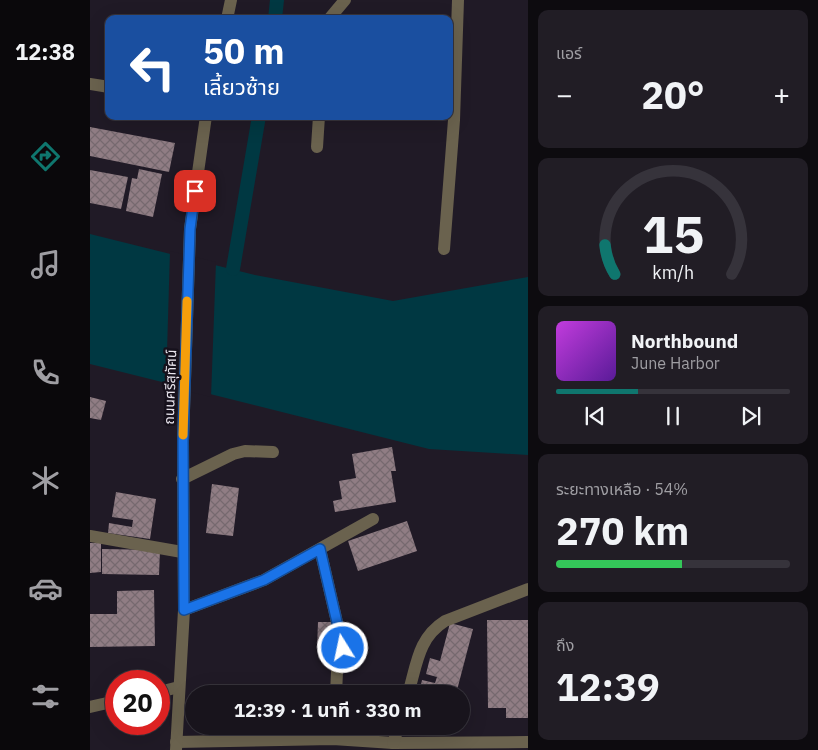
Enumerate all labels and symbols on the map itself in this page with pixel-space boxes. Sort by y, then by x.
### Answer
pin [174,170,216,212]
street label: ถนนศรีสุทัศน์ [160,349,180,425]
position arrow [316,621,368,673]
speed limit sign: 20 [105,670,170,735]

